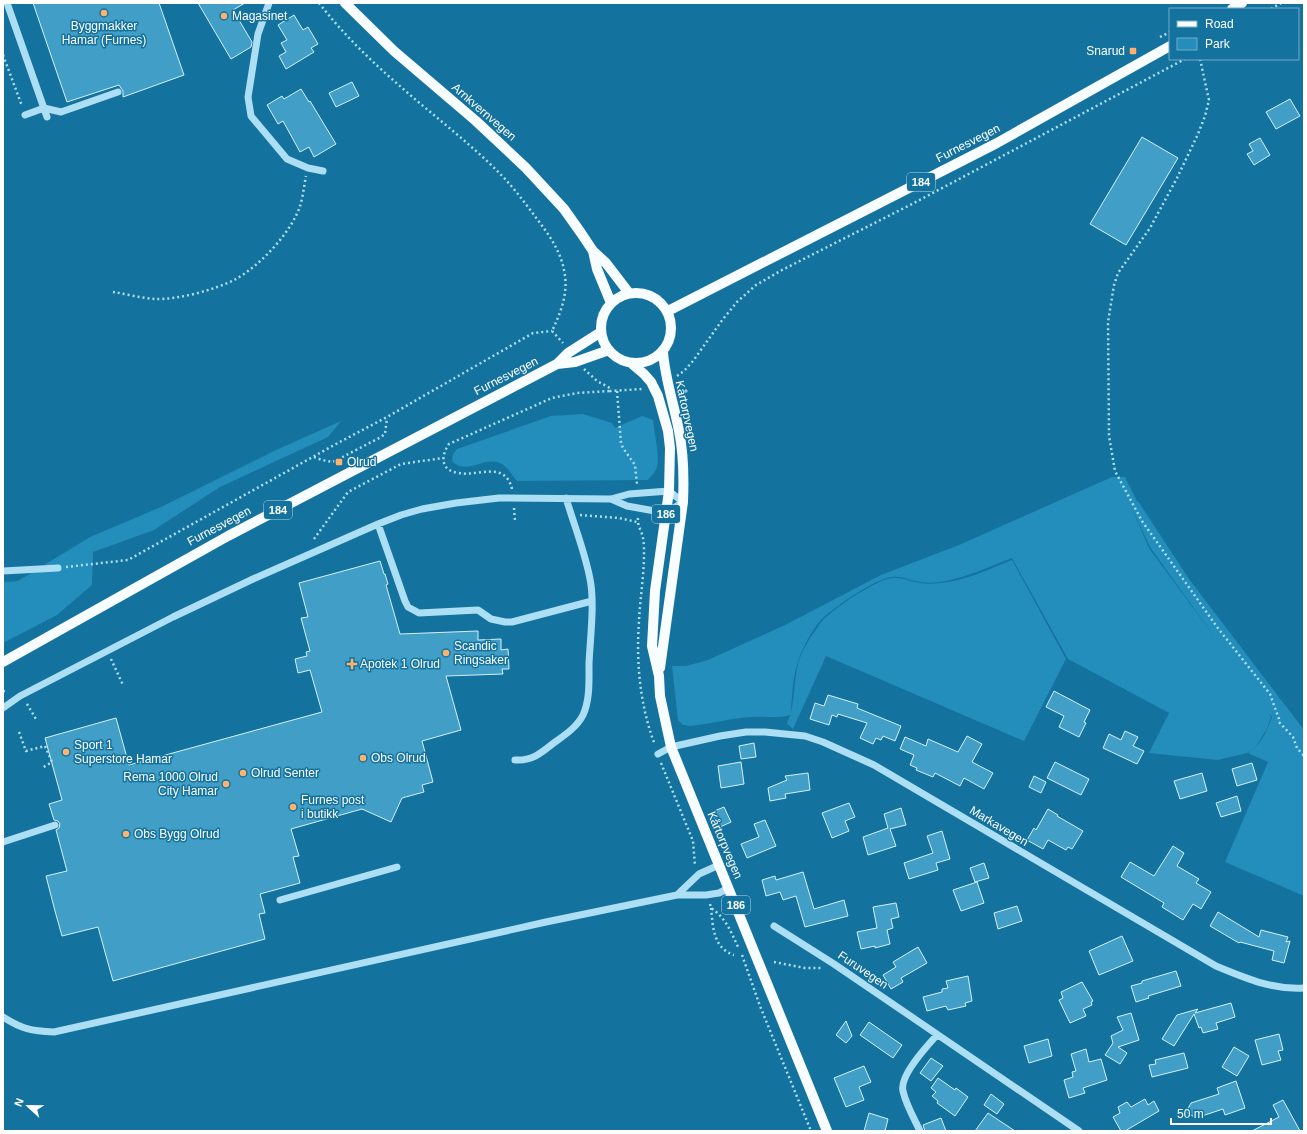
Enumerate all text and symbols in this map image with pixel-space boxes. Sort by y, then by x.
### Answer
marker: Byggmakker Hamar (Furnes) [99,8,109,18]
legend [1169,8,1299,60]
place label: Magasinet [232,9,288,23]
marker: Magasinet [219,11,229,21]
text: Road [1205,17,1234,31]
place label: Byggmakker Hamar (Furnes) [62,19,146,47]
text: Park [1205,37,1231,51]
place label: Snarud [1086,44,1125,58]
marker: Snarud [1128,46,1138,56]
street label: Arnkvernvegen [449,80,519,144]
street label: Furnesvegen [934,121,1002,165]
road number: 184 [907,173,935,191]
street label: Furnesvegen [472,354,540,398]
street label: Kårtorpvegen [673,379,701,453]
place label: Olrud [347,455,376,469]
marker: Olrud [334,457,344,467]
road number: 184 [264,501,292,519]
street label: Furnesvegen [185,503,253,549]
road number: 186 [652,505,680,523]
place label: Scandic Ringsaker [454,639,508,667]
marker: Scandic Ringsaker [441,648,451,658]
place label: Apotek 1 Olrud [360,657,440,671]
marker: Apotek 1 Olrud [347,659,357,669]
place label: Sport 1 Superstore Hamar [74,738,172,766]
marker: Sport 1 Superstore Hamar [61,747,71,757]
place label: Obs Olrud [371,751,426,765]
marker: Obs Olrud [358,753,368,763]
place label: Olrud Senter [251,766,319,780]
marker: Olrud Senter [238,768,248,778]
place label: Rema 1000 Olrud City Hamar [123,770,218,798]
marker: Rema 1000 Olrud City Hamar [221,779,231,789]
place label: Furnes post i butikk [301,793,365,821]
marker: Furnes post i butikk [288,802,298,812]
street label: Markavegen [967,803,1031,849]
street label: Kårtorpvegen [704,809,746,881]
place label: Obs Bygg Olrud [134,827,219,841]
marker: Obs Bygg Olrud [121,829,131,839]
road number: 186 [722,896,750,914]
street label: Furuvegen [835,948,891,992]
north arrow [8,1086,48,1126]
text: N [12,1096,26,1108]
scale bar [1171,1100,1271,1126]
text: 50 m [1177,1107,1204,1121]

